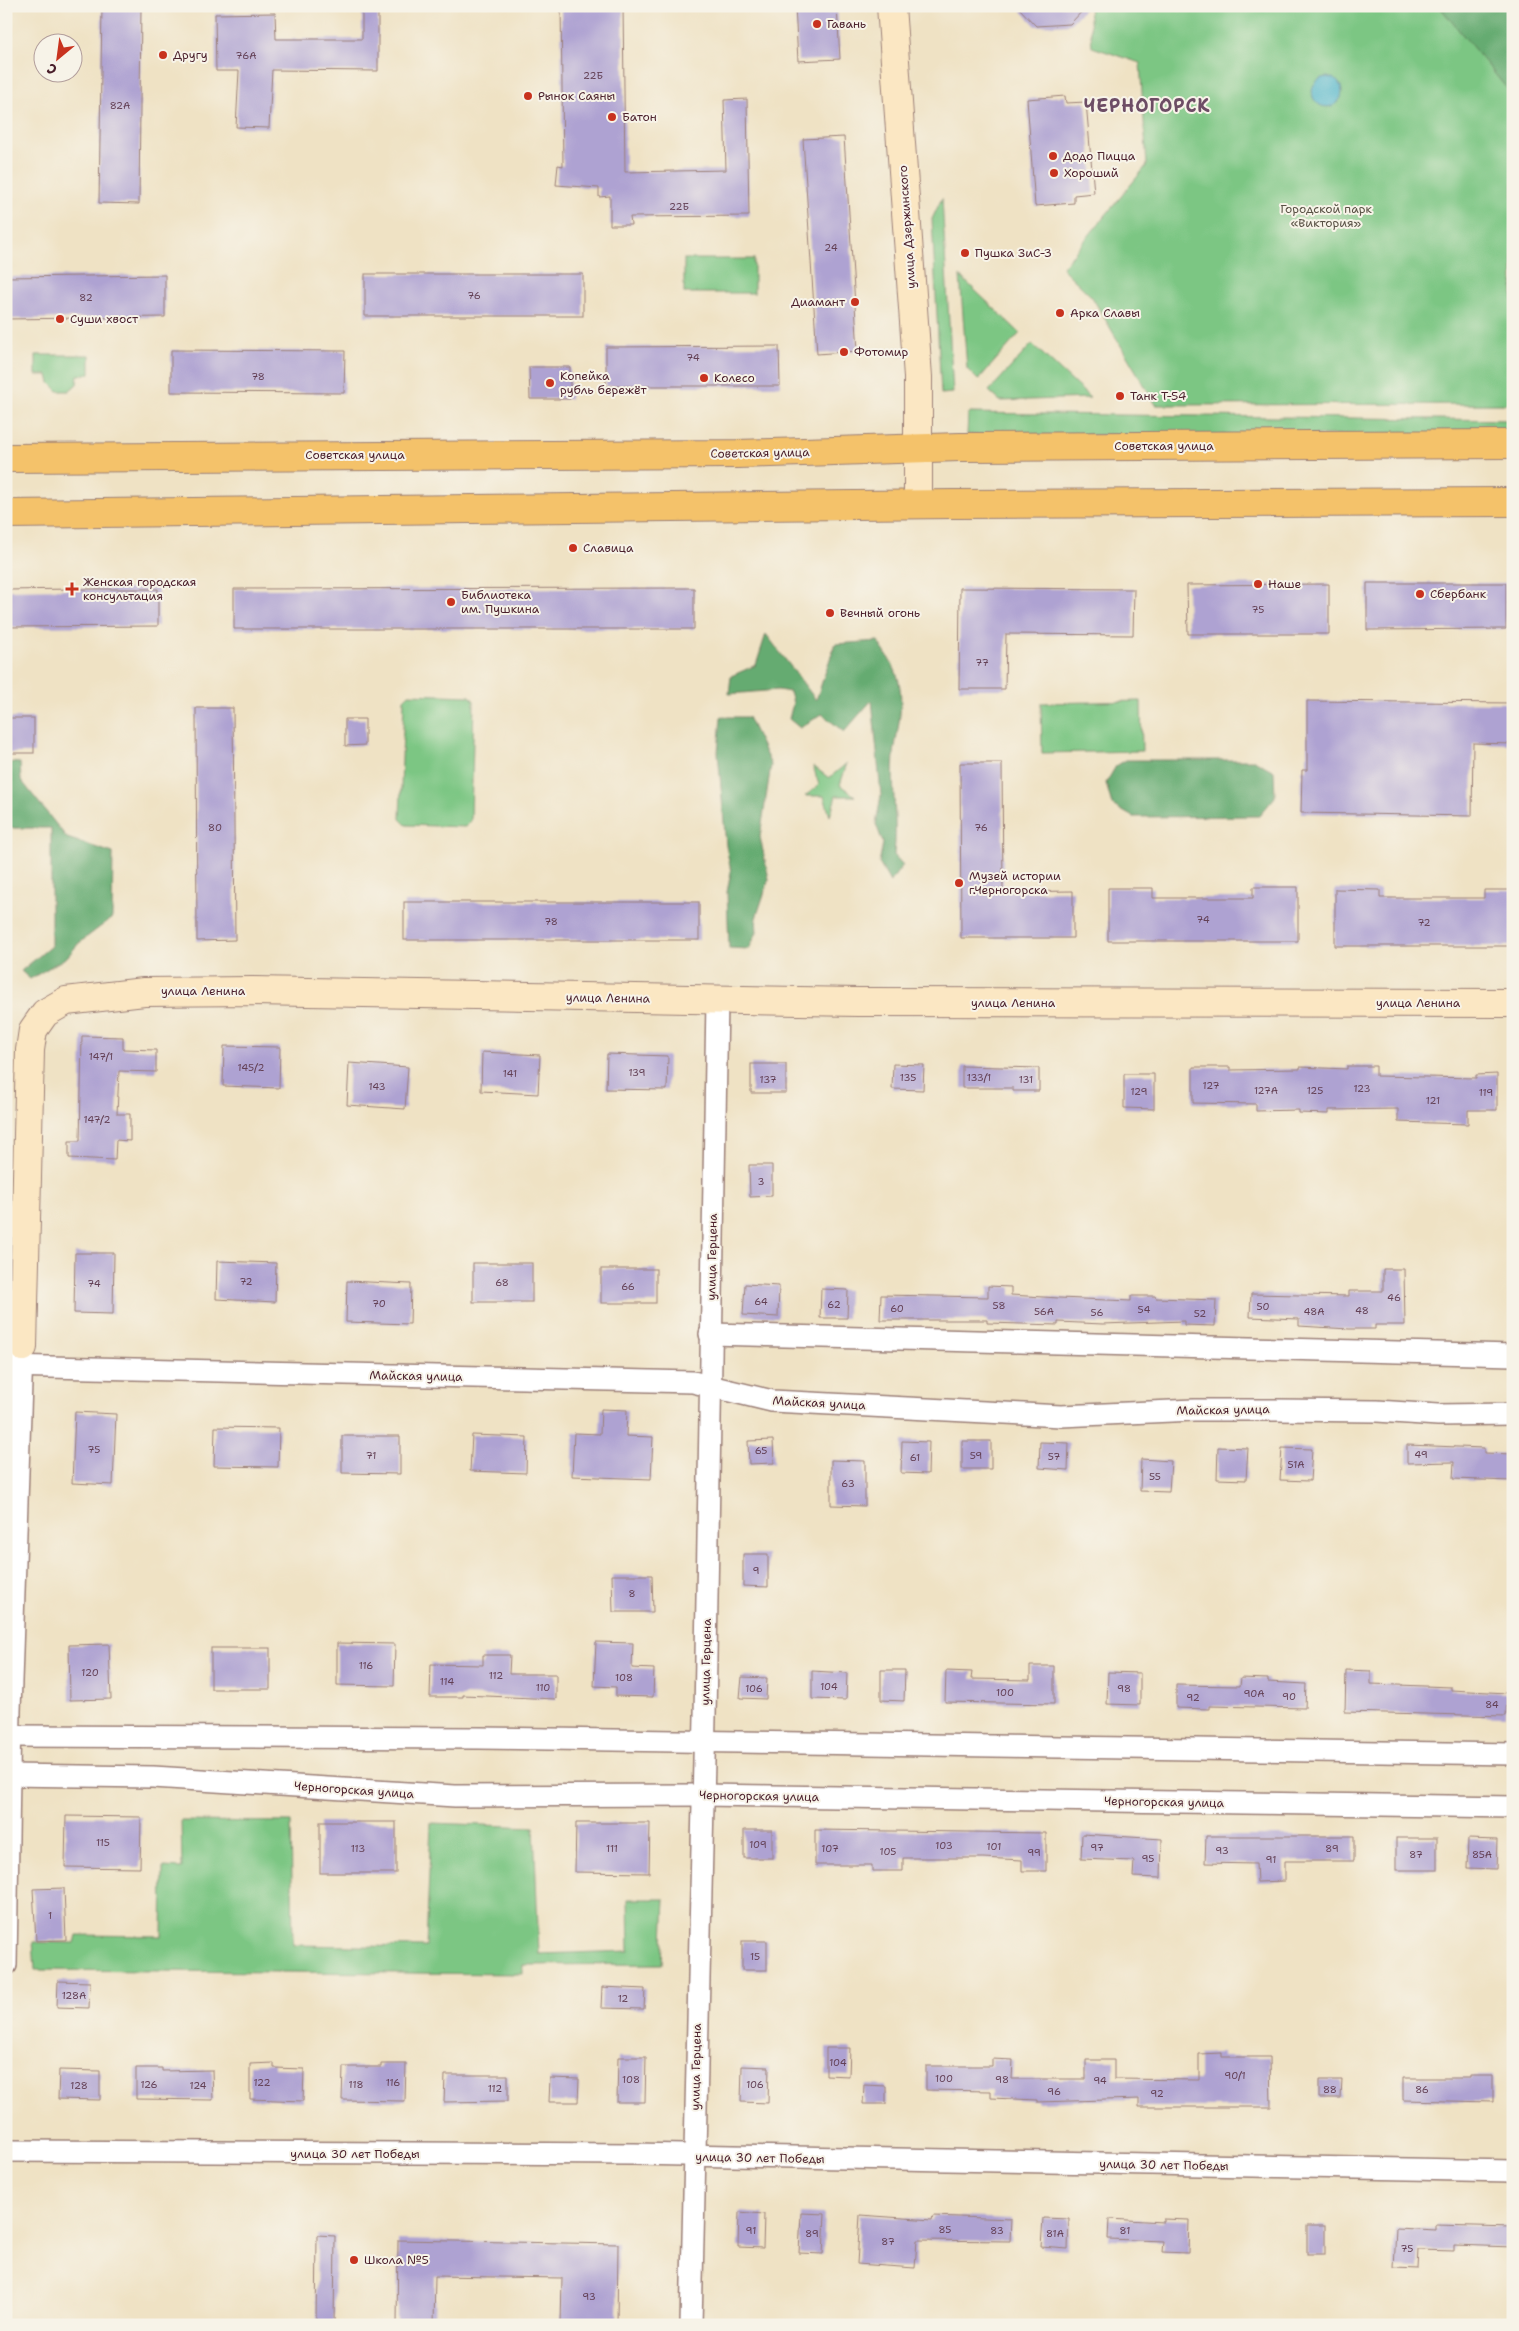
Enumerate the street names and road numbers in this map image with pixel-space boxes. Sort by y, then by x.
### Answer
street label: улица Дзержинского [895,165,919,289]
street label: Советская улица [1114,438,1214,454]
street label: Советская улица [710,444,810,462]
street label: Советская улица [305,447,405,463]
street label: улица Ленина [161,983,246,999]
street label: улица Ленина [566,989,651,1007]
street label: улица Ленина [971,995,1056,1011]
street label: улица Ленина [1376,995,1461,1011]
street label: улица Герцена [703,1213,721,1301]
street label: Майская улица [369,1367,463,1385]
street label: Майская улица [772,1393,867,1413]
street label: Майская улица [1176,1401,1270,1419]
street label: улица Герцена [697,1618,715,1706]
street label: Черногорская улица [294,1778,415,1802]
street label: Черногорская улица [699,1787,820,1805]
street label: Черногорская улица [1104,1793,1225,1811]
street label: улица Герцена [687,2023,705,2111]
street label: улица 30 лет Победы [290,2146,420,2162]
street label: улица 30 лет Победы [695,2149,825,2167]
street label: улица 30 лет Победы [1099,2156,1229,2174]

